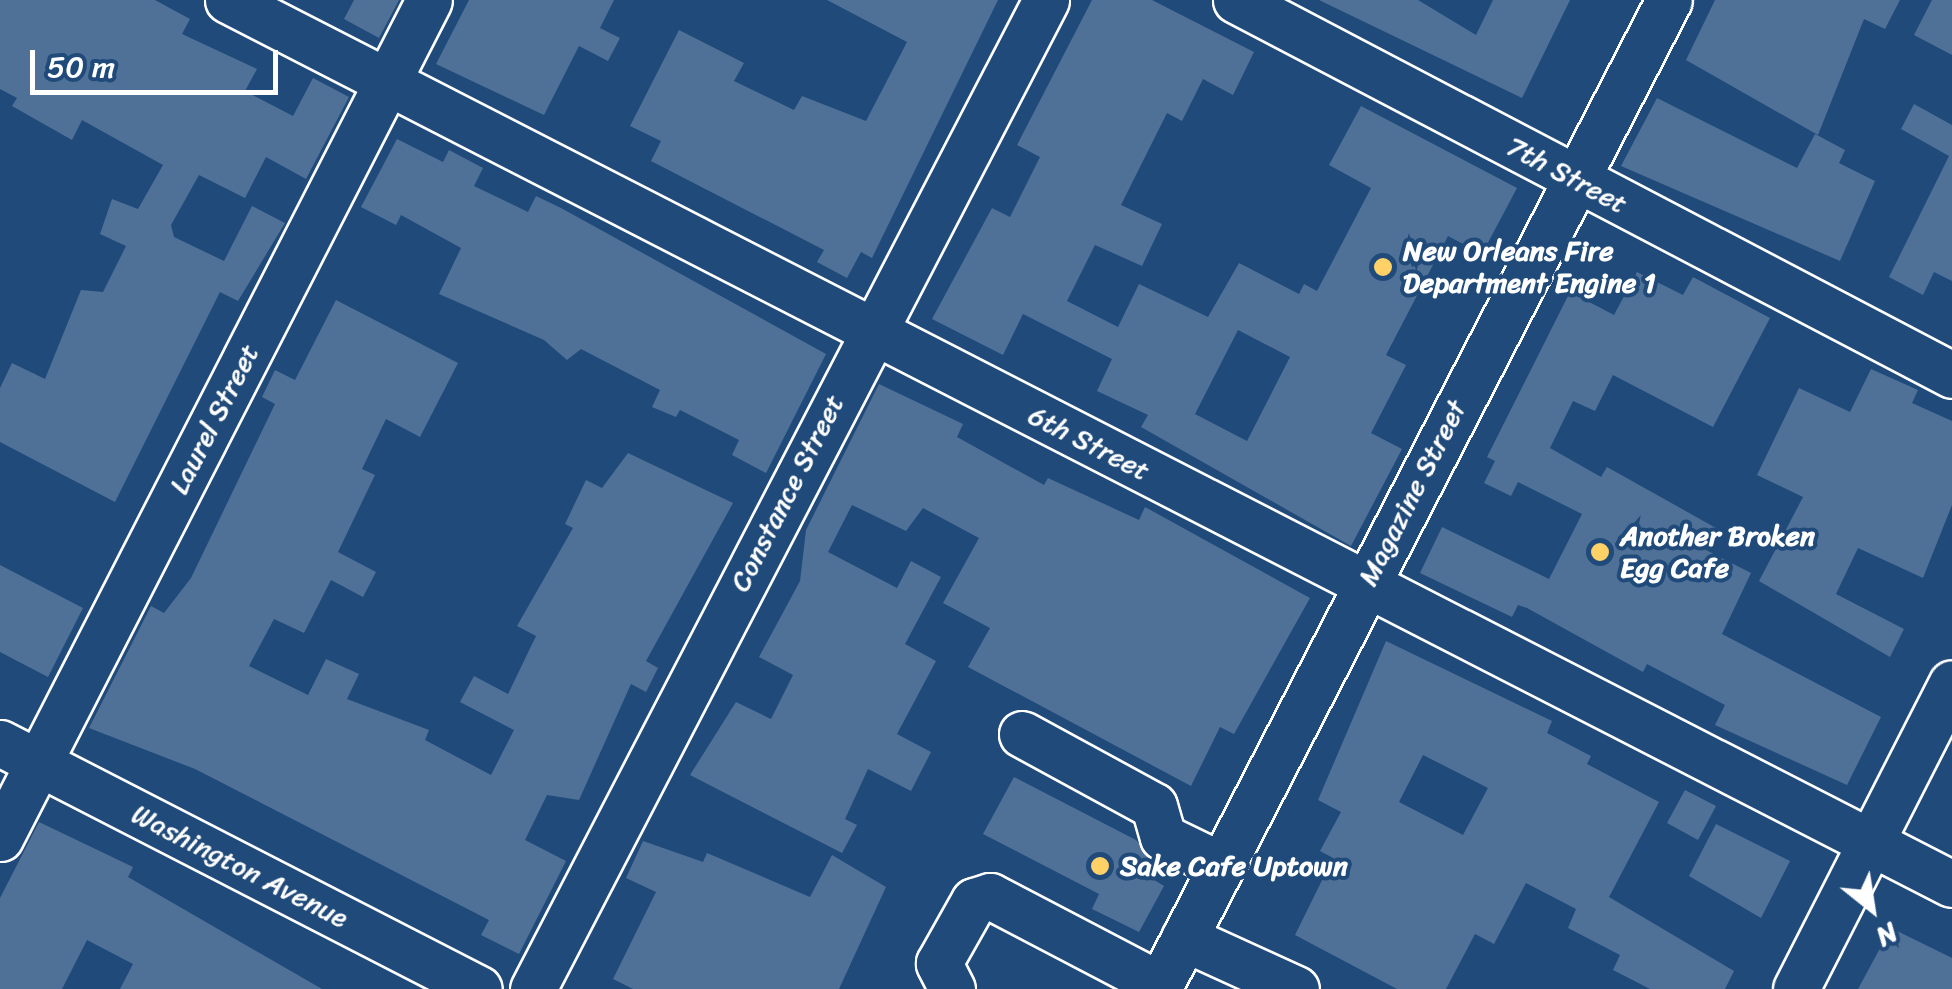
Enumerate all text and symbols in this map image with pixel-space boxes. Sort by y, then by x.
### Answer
scale bar [35,30,282,92]
text: 50 m [47,40,115,94]
street label: 7th Street [1501,129,1633,221]
place label: New Orleans Fire Department Engine 1 [1403,234,1656,300]
marker: New Orleans Fire Department Engine 1 [1372,256,1394,278]
street label: Laurel Street [162,338,266,500]
street label: Constance Street [723,389,851,597]
street label: Magazine Street [1351,394,1473,592]
street label: 6th Street [1023,398,1155,488]
place label: Another Broken Egg Cafe [1620,519,1816,585]
marker: Another Broken Egg Cafe [1589,541,1611,563]
street label: Washington Avenue [126,797,354,935]
place label: Sake Cafe Uptown [1120,849,1348,883]
marker: Sake Cafe Uptown [1089,855,1111,877]
north arrow [1822,859,1922,959]
text: N [1867,909,1908,961]

